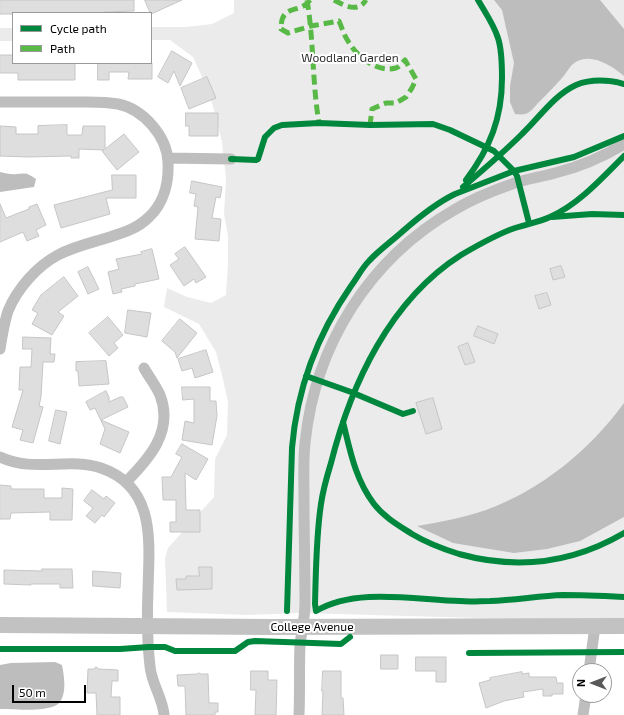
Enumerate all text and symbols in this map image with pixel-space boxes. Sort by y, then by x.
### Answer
legend [12,12,152,64]
text: Cycle path [50,21,107,35]
text: Path [50,41,75,55]
park label: Woodland Garden [301,51,399,65]
street label: College Avenue [270,620,354,634]
north arrow [572,663,612,703]
scale bar [14,677,88,703]
text: N [574,679,587,687]
text: 50 m [19,685,46,699]

